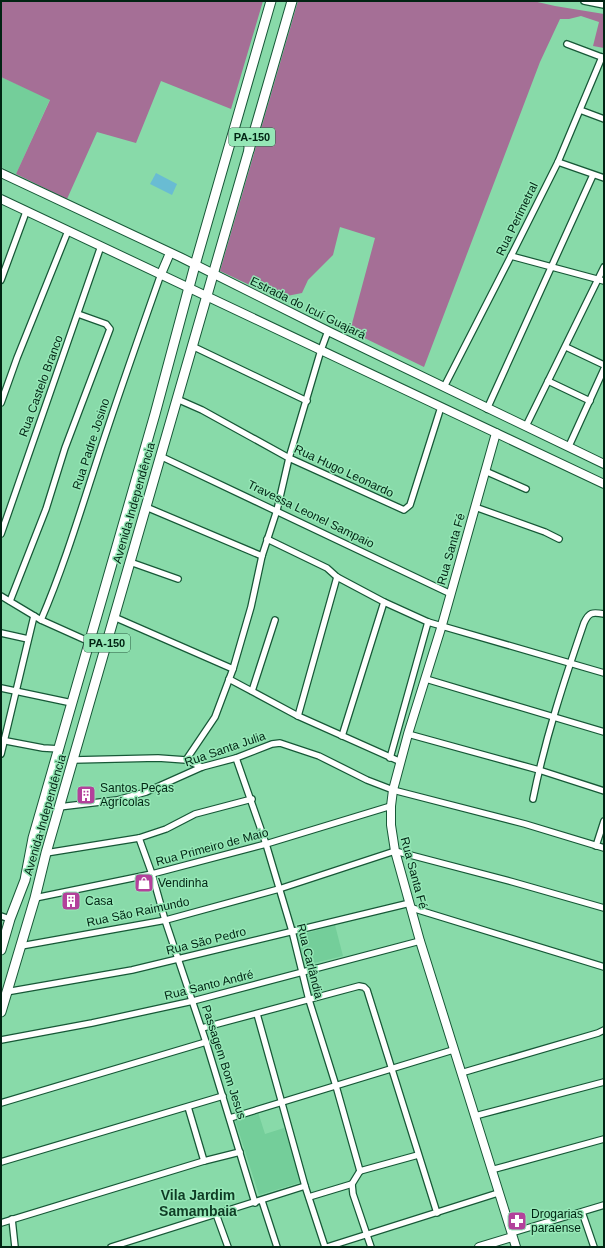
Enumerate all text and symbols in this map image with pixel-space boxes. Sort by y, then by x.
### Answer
road number: PA-150 [229,128,275,146]
street label: Rua Perimetral [493,180,541,258]
street label: Estrada do Icuí Guajará [248,274,368,342]
street label: Rua Castelo Branco [16,333,66,439]
street label: Rua Padre Josino [70,396,112,492]
street label: Avenida Independência [110,441,158,565]
street label: Rua Hugo Leonardo [292,442,396,500]
street label: Travessa Leonel Sampaio [245,477,377,551]
street label: Rua Santa Fé [434,511,468,587]
road number: PA-150 [84,634,130,652]
street label: Rua Santa Julia [183,728,268,769]
street label: Avenida Independência [21,753,69,877]
place label: Santos Peças Agrícolas [100,781,174,809]
building icon: Santos Peças Agrícolas [75,784,97,806]
street label: Rua Primeiro de Maio [154,825,270,869]
street label: Rua Santa Fé [398,835,430,911]
shop icon: Vendinha [133,872,155,894]
place label: Vendinha [158,876,208,890]
building icon: Casa [60,890,82,912]
place label: Casa [85,894,113,908]
street label: Rua São Raimundo [85,894,191,930]
street label: Rua Carlândia [294,922,326,1000]
street label: Rua São Pedro [164,924,248,958]
street label: Rua Santo André [163,967,255,1003]
street label: Passagem Bom Jesus [199,1003,249,1121]
district label: Vila Jardim Samambaia [159,1187,237,1219]
place label: Drogarias paraense [531,1207,583,1235]
pharmacy icon: Drogarias paraense [506,1210,528,1232]

